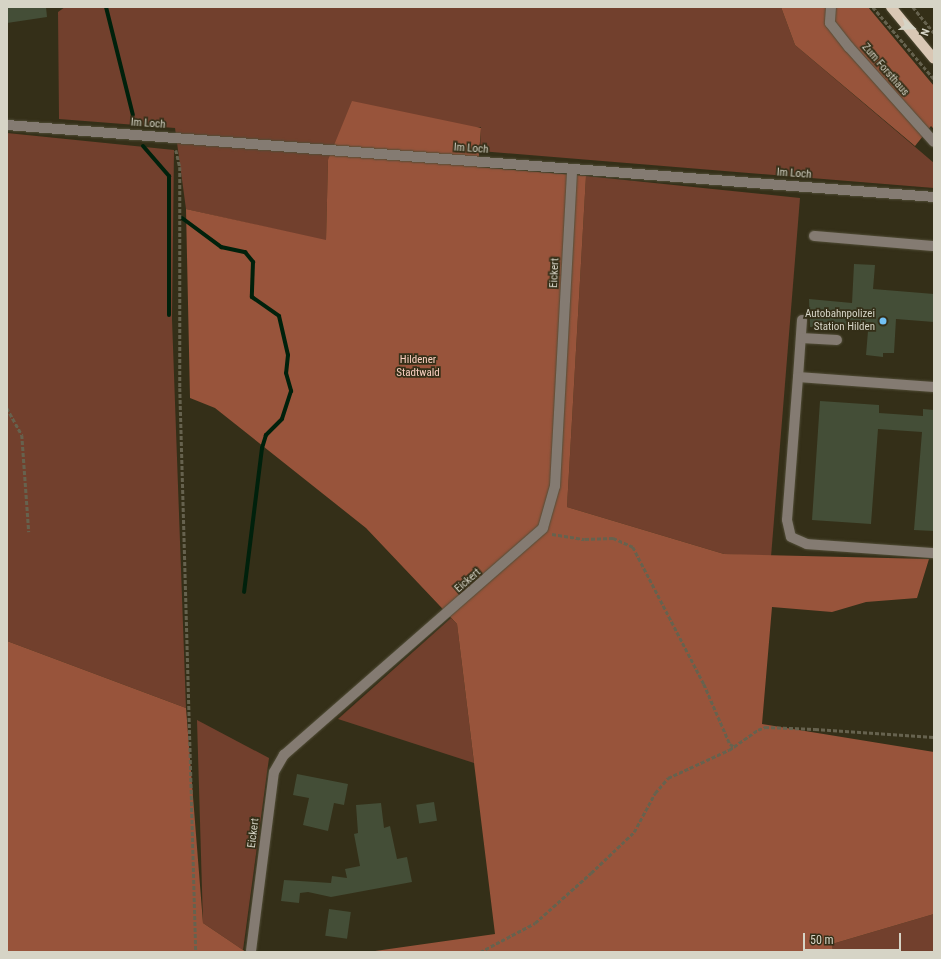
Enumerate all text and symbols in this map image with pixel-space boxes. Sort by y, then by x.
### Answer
north arrow [893,8,933,48]
text: N [918,27,932,37]
street label: Zum Forsthaus [859,41,911,99]
street label: Im Loch [130,116,166,132]
street label: Im Loch [453,141,489,157]
street label: Im Loch [776,166,812,182]
street label: Eickert [548,258,562,288]
place label: Autobahnpolizei Station Hilden [805,308,875,334]
marker: Autobahnpolizei Station Hilden [878,316,888,326]
park label: Hildener Stadtwald [396,354,440,380]
street label: Eickert [452,566,484,596]
street label: Eickert [246,817,262,849]
scale bar [805,925,903,951]
text: 50 m [810,933,834,947]

